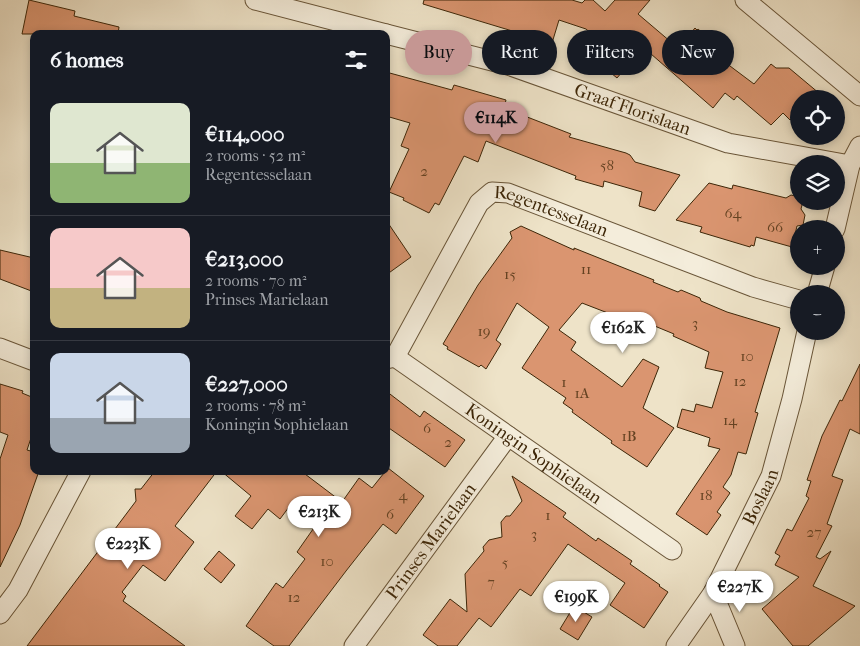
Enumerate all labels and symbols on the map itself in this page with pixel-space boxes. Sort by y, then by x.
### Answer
street label: Graaf Florislaan [571,79,694,140]
pin: €114K [461,102,531,144]
house number: 58 [600,156,614,174]
house number: 2 [420,162,428,180]
street label: Regentesselaan [494,182,612,241]
house number: 64 [725,204,743,222]
house number: 66 [767,218,784,236]
house number: 11 [581,260,591,278]
house number: 15 [504,265,516,283]
pin: €162K [588,312,658,354]
house number: 3 [692,314,698,332]
house number: 19 [477,322,491,340]
house number: 10 [740,347,754,365]
house number: 12 [733,372,747,390]
house number: 1 [561,373,567,391]
house number: 1A [574,384,590,402]
street label: Koningin Sophielaan [461,399,606,509]
house number: 14 [723,411,738,429]
house number: 6 [423,419,432,437]
house number: 1B [621,427,637,445]
house number: 2 [444,433,452,451]
street label: Boslaan [738,466,783,528]
street label: Prinses Marielaan [381,478,481,603]
house number: 4 [399,486,409,504]
house number: 18 [700,486,712,504]
pin: €213K [284,496,354,538]
house number: 6 [386,505,395,523]
house number: 1 [545,506,551,524]
house number: 27 [807,523,821,541]
house number: 3 [531,525,537,543]
pin: €223K [93,528,163,570]
house number: 10 [320,552,334,570]
house number: 5 [502,553,508,571]
pin: €227K [705,570,775,613]
house number: 7 [487,573,495,591]
pin: €199K [541,580,611,623]
house number: 12 [287,588,301,606]

